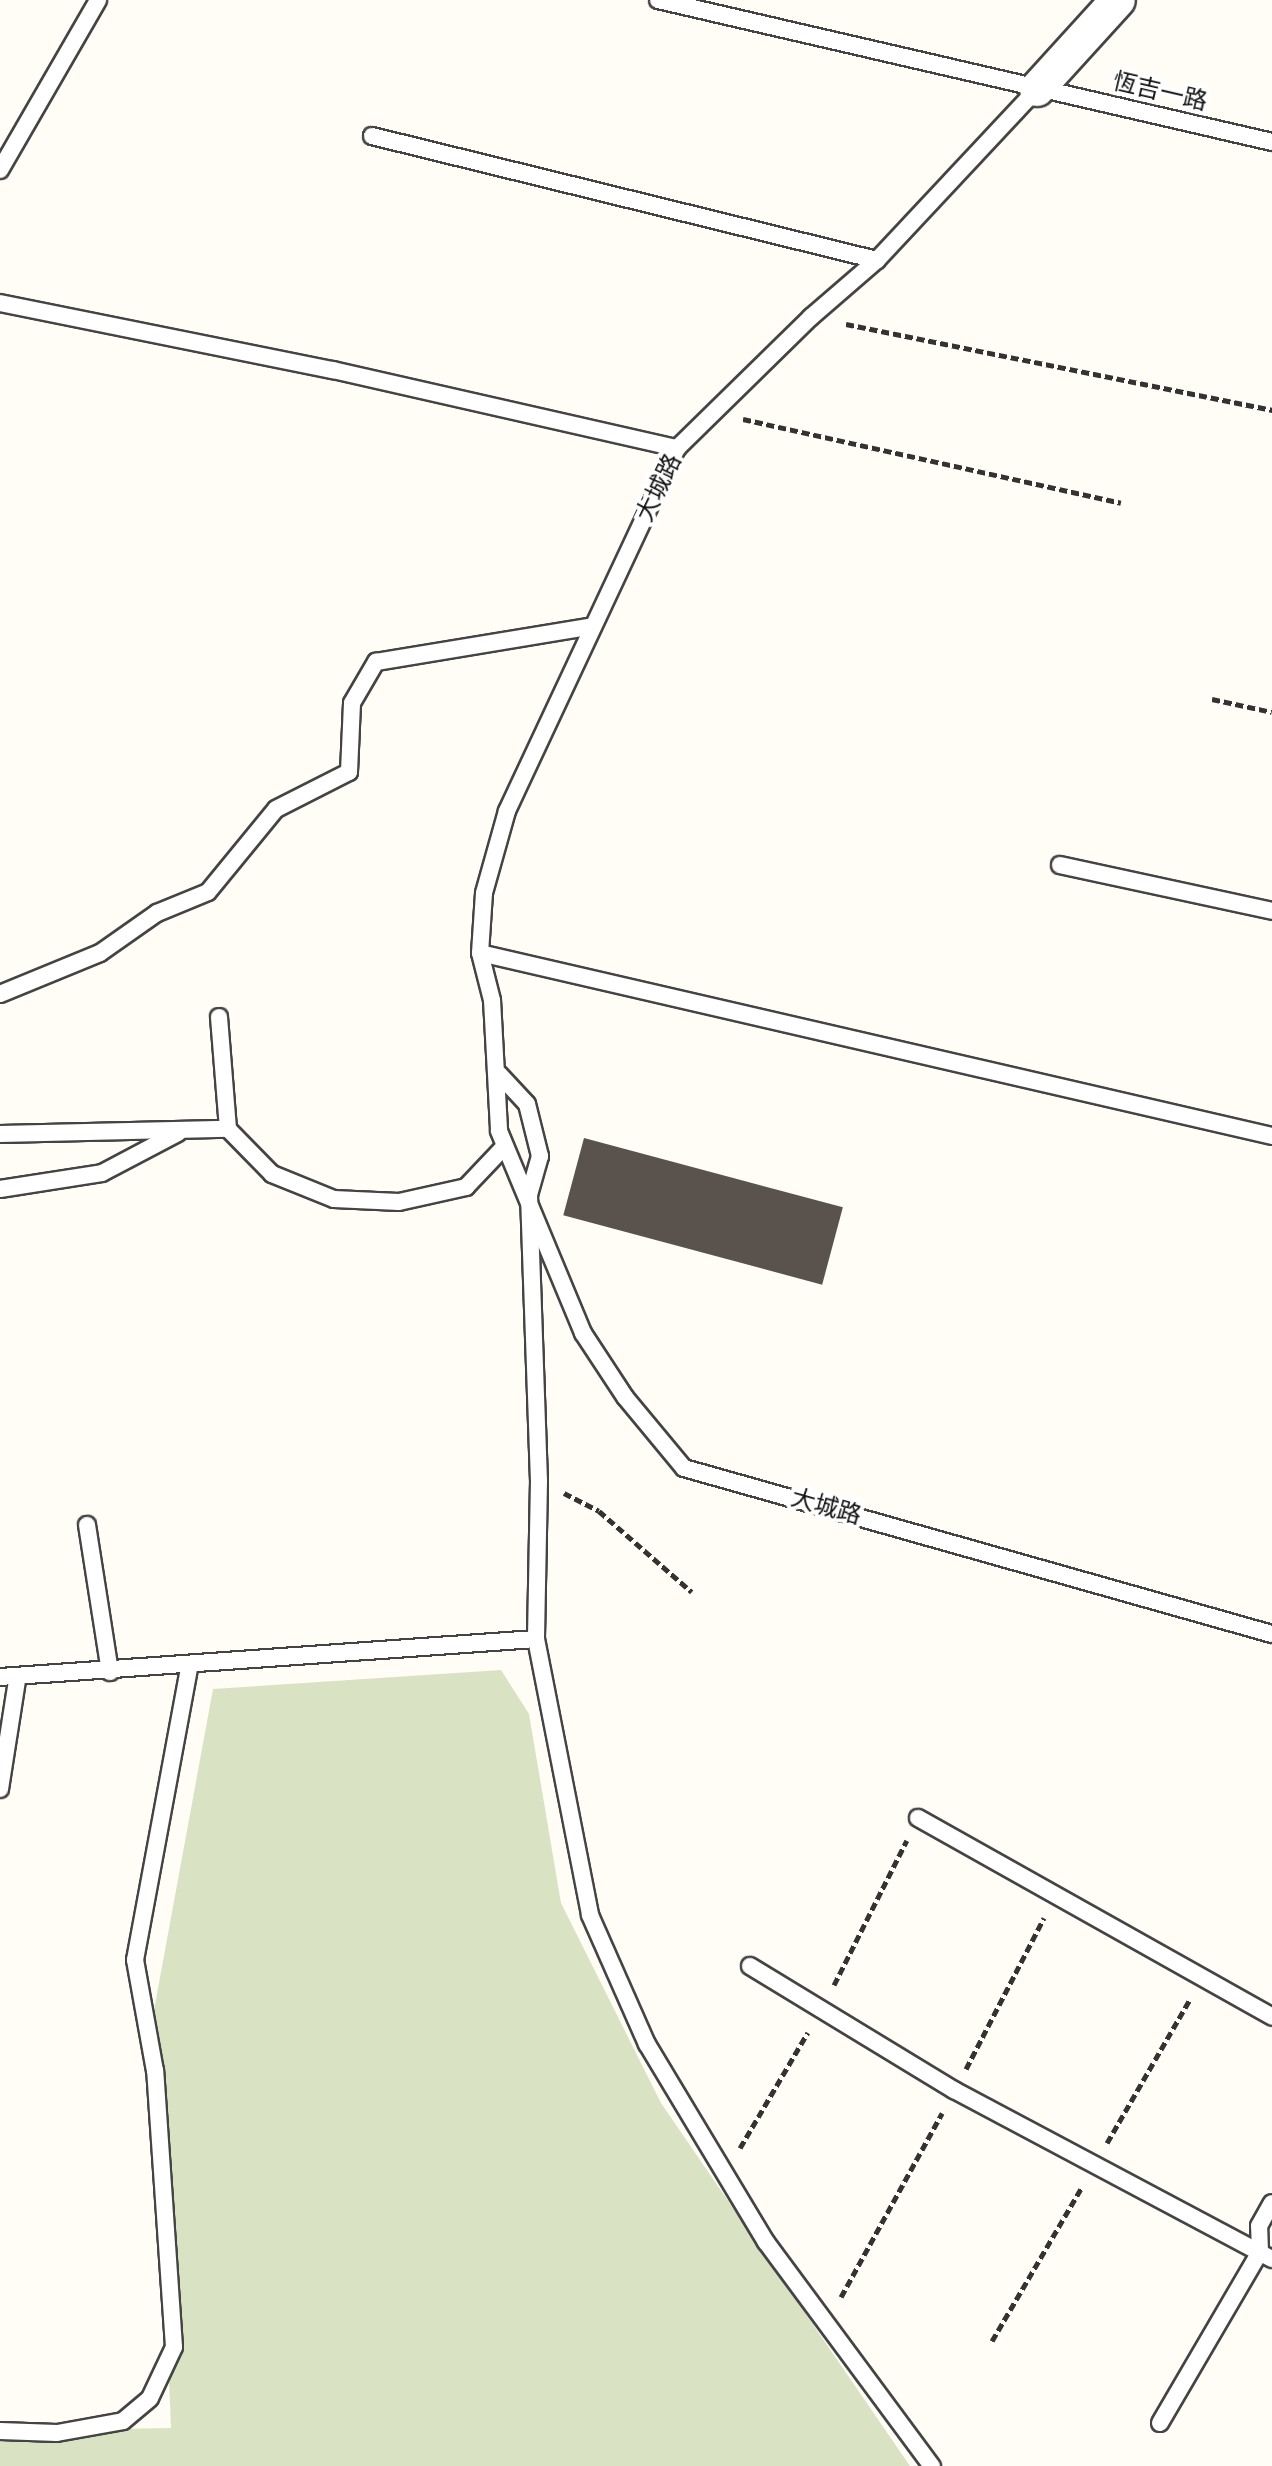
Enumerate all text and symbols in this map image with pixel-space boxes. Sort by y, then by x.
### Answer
street label: 恆吉一路 [1110,67,1210,117]
street label: 大城路 [630,449,688,527]
street label: 大城路 [787,1483,865,1531]

